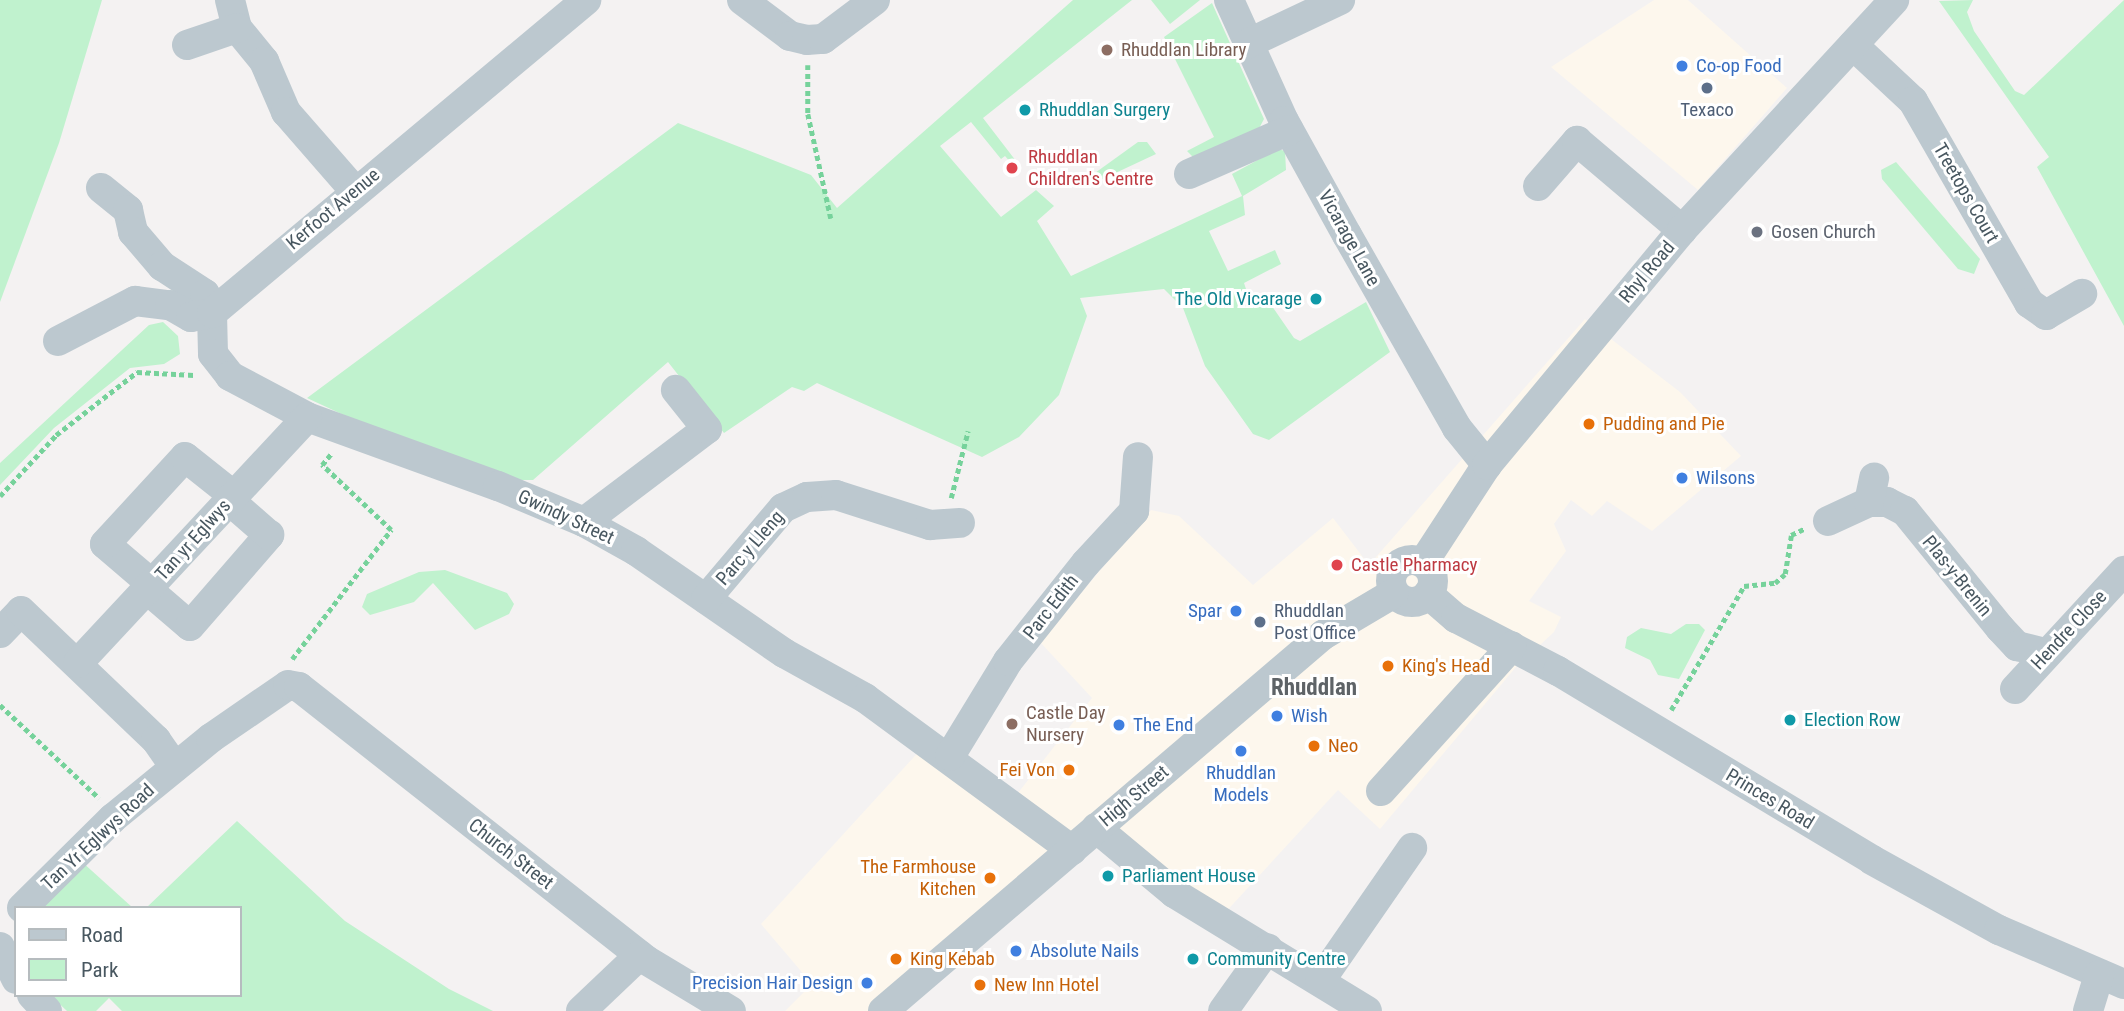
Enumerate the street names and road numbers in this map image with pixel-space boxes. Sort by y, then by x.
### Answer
street label: Treetops Court [1928,139,2004,247]
street label: Kerfoot Avenue [282,163,384,255]
street label: Vicarage Lane [1313,186,1385,290]
street label: Rhyl Road [1614,236,1680,308]
street label: Gwindy Street [514,485,618,549]
street label: Tan yr Eglwys [151,495,235,585]
street label: Parc y Lleng [711,506,789,590]
street label: Plas-y-Brenin [1917,531,1997,621]
street label: Parc Edith [1019,570,1083,644]
street label: Hendre Close [2026,585,2112,675]
street label: High Street [1095,760,1173,832]
street label: Princes Road [1722,764,1818,834]
street label: Tan Yr Eglwys Road [37,779,159,895]
street label: Church Street [464,814,558,894]

